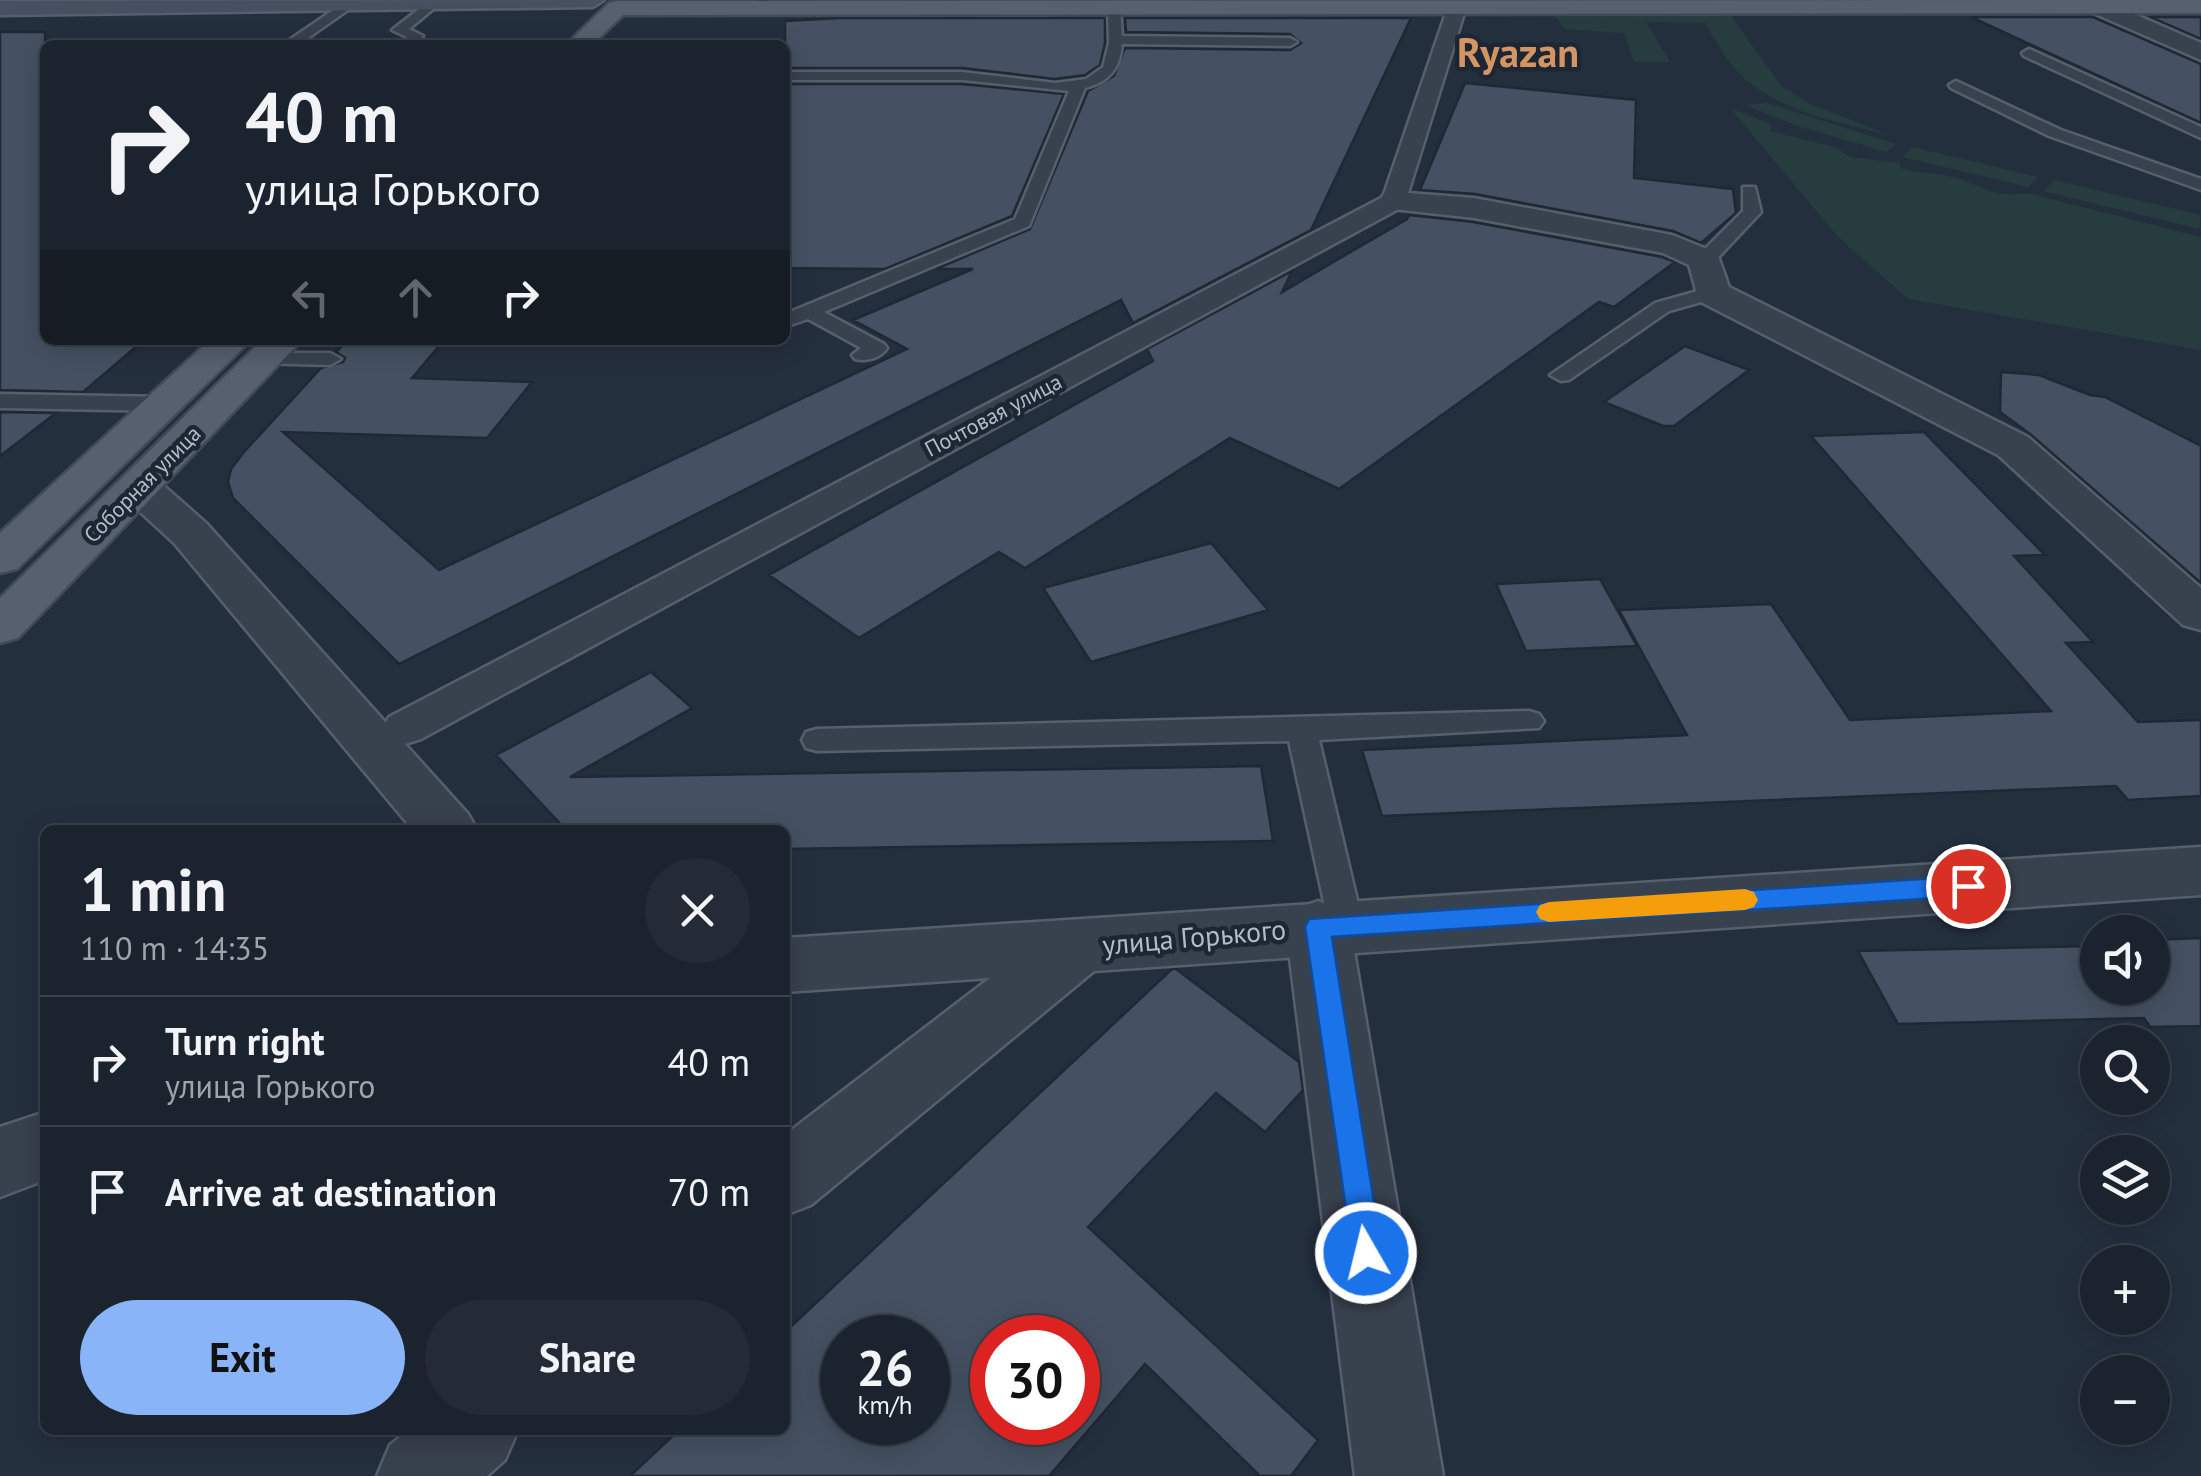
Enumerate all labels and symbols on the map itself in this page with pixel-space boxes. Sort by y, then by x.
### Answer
district label: Ryazan [1457,26,1579,78]
street label: Почтовая улица [920,367,1066,463]
street label: Соборная улица [78,420,206,548]
pin [1926,844,2011,929]
street label: улица Горького [1101,910,1287,963]
position arrow [1314,1201,1418,1305]
speed limit sign: 30 [970,1315,1100,1445]

